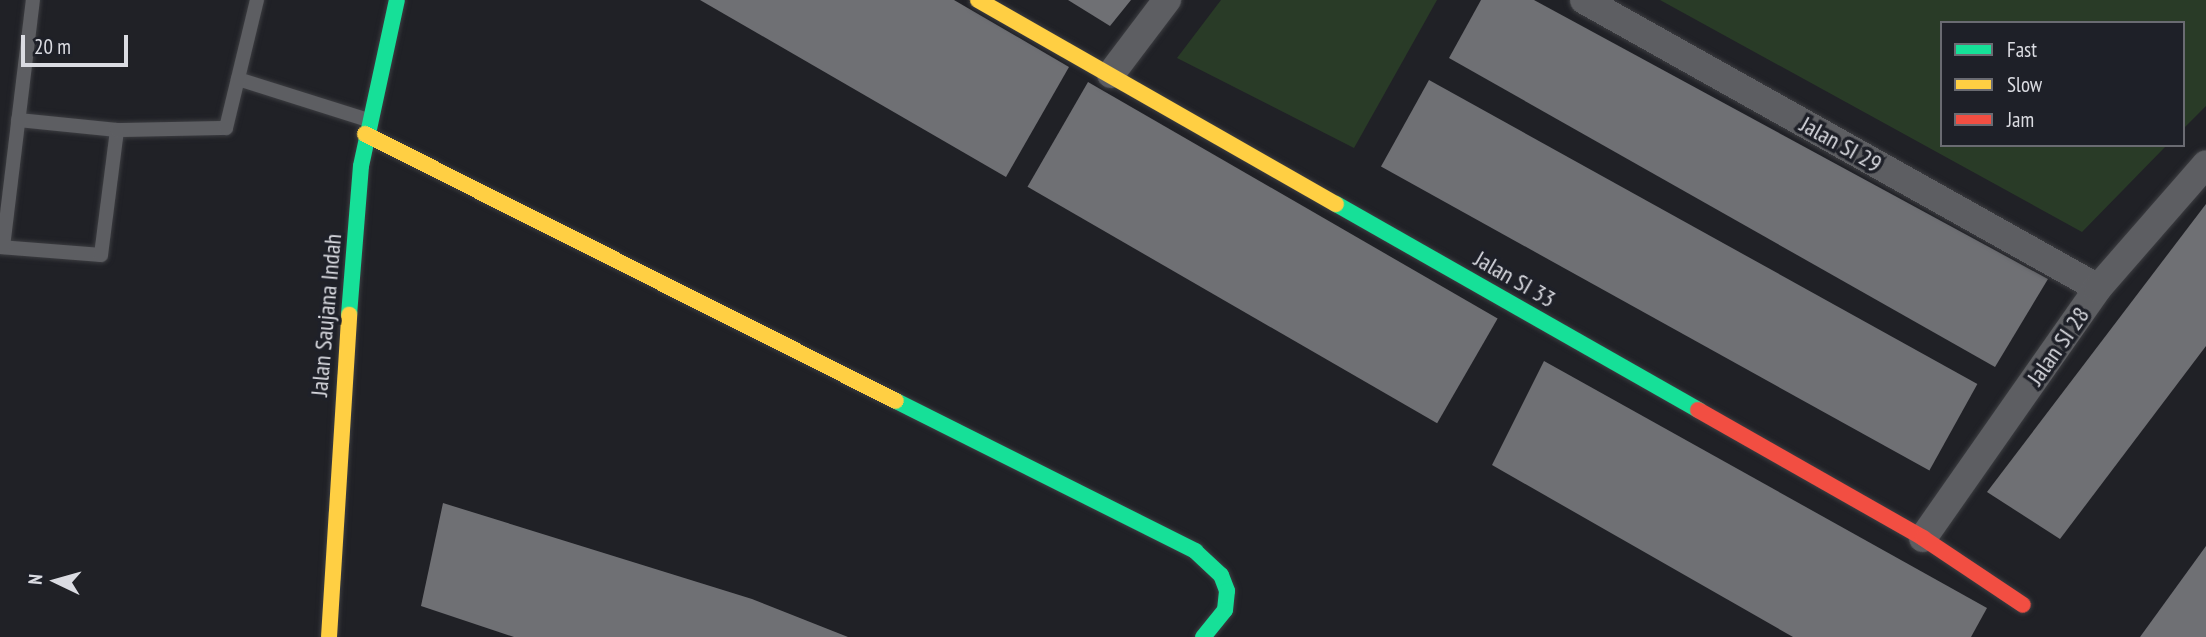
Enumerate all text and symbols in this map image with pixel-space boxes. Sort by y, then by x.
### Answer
scale bar [24,21,131,65]
legend [1940,21,2185,147]
text: 20 m [34,33,71,60]
text: Fast [2007,36,2037,63]
text: Slow [2007,71,2042,98]
text: Jam [2007,106,2034,133]
street label: Jalan SI 29 [1795,110,1887,178]
street label: Jalan Saujana Indah [305,232,347,398]
street label: Jalan SI 33 [1469,244,1561,314]
street label: Jalan SI 28 [2021,301,2095,391]
north arrow [21,546,91,616]
text: N [23,573,47,585]

